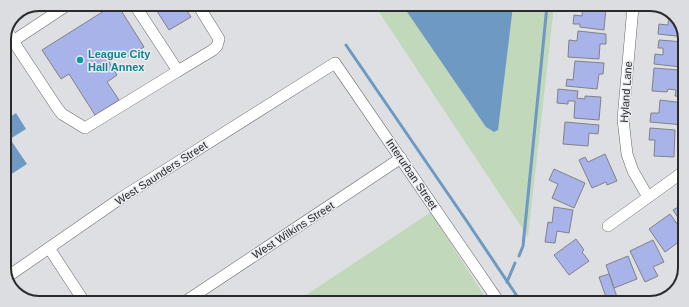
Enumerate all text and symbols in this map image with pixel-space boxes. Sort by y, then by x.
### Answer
place label: League City Hall Annex [88,48,151,73]
marker: League City Hall Annex [75,55,85,65]
street label: Hyland Lane [618,61,634,123]
street label: Interurban Street [384,136,440,212]
street label: West Saunders Street [113,139,209,207]
street label: West Wilkins Street [250,199,336,261]

